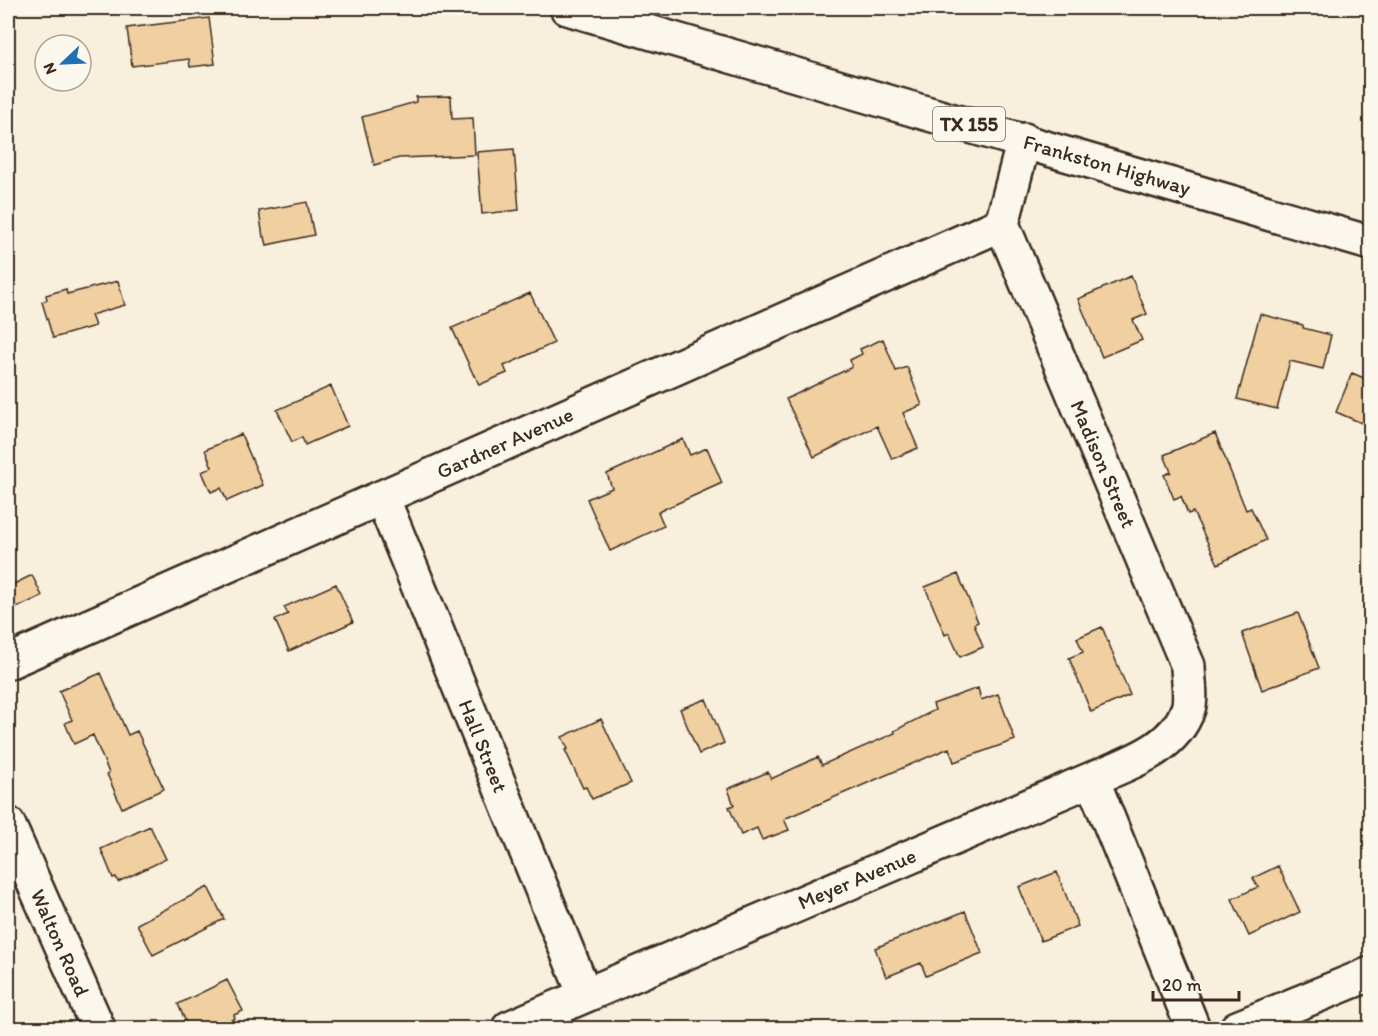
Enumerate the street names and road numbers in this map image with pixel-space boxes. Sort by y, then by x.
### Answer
road number: TX 155 [933,107,1005,141]
street label: Frankston Highway [1021,129,1194,200]
street label: Madison Street [1065,396,1142,532]
street label: Gardner Avenue [433,401,577,484]
street label: Hall Street [454,696,513,796]
street label: Meyer Avenue [794,842,920,915]
street label: Walton Road [26,885,95,1001]

